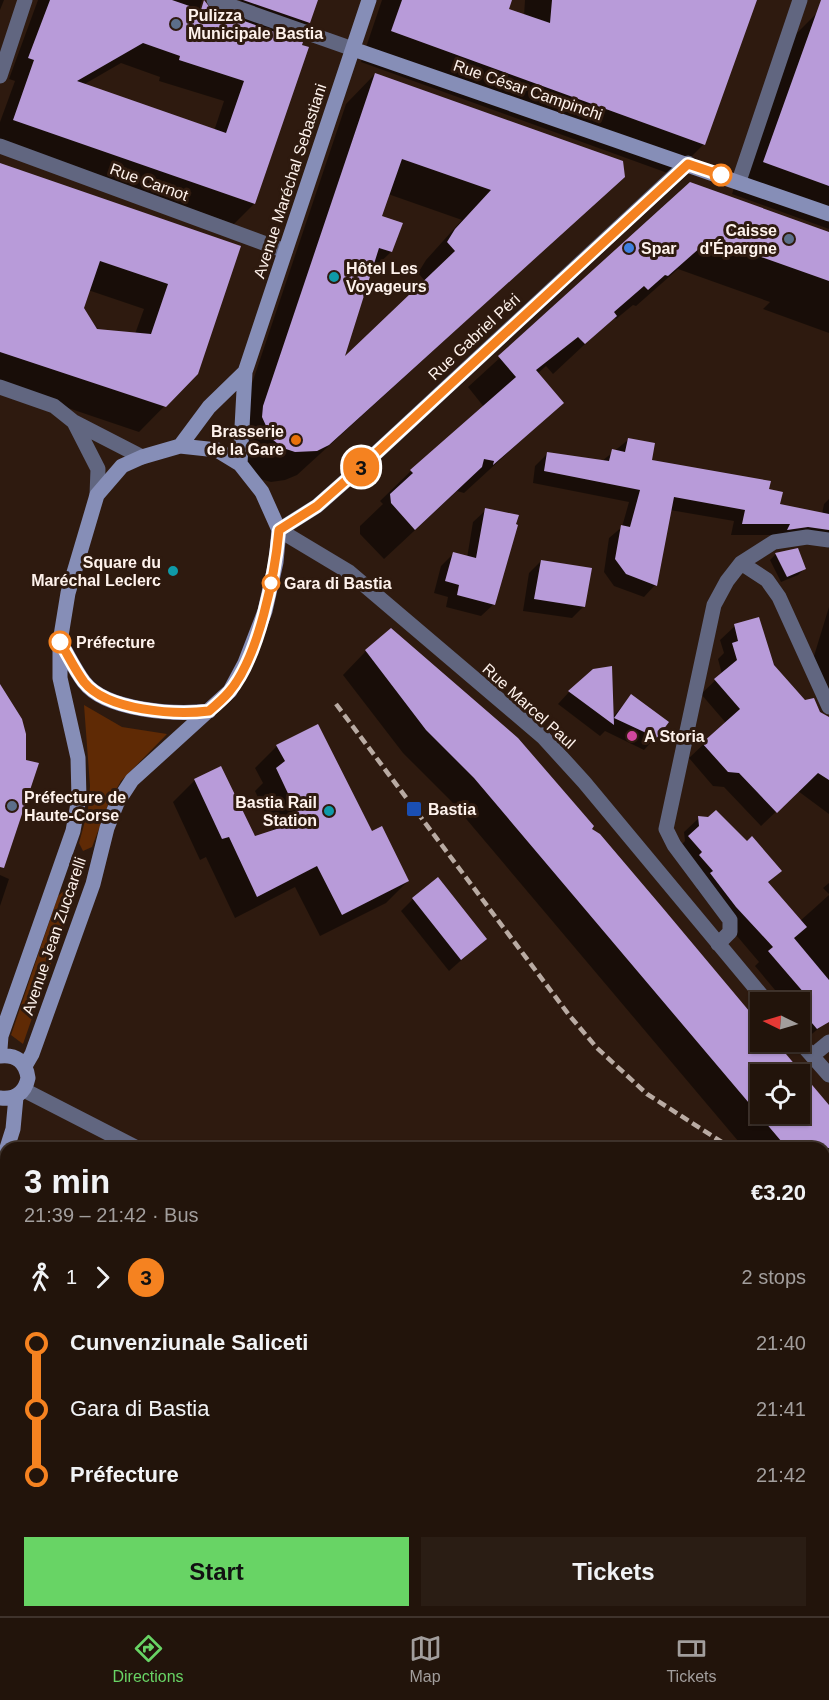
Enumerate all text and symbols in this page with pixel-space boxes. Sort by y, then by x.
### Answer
place label: Pulizza Municipale Bastia [188,7,323,42]
marker: Pulizza Municipale Bastia [169,17,183,31]
street label: Rue César Campinchi [451,56,605,124]
street label: Avenue Maréchal Sebastiani [250,82,330,280]
street label: Rue Carnot [108,160,191,204]
unlabelled marker [710,164,732,186]
place label: Caisse d'Épargne [699,222,777,257]
marker: Caisse d'Épargne [782,232,796,246]
place label: Spar [641,240,677,257]
marker: Spar [622,241,636,255]
place label: Hôtel Les Voyageurs [346,260,427,295]
marker: Hôtel Les Voyageurs [327,270,341,284]
street label: Rue Gabriel Péri [425,290,523,384]
place label: Brasserie de la Gare [207,423,284,458]
marker: Brasserie de la Gare [289,433,303,447]
line badge: 3 [342,448,380,486]
text: 3 [355,456,367,479]
place label: Square du Maréchal Leclerc [31,554,161,589]
marker: Square du Maréchal Leclerc [166,564,180,578]
marker: Gara di Bastia [262,574,280,592]
place label: Gara di Bastia [284,575,392,592]
marker: Préfecture [49,631,71,653]
place label: Préfecture [76,634,155,651]
street label: Rue Marcel Paul [479,660,579,752]
place label: A Storia [644,728,705,745]
marker: A Storia [625,729,639,743]
place label: Préfecture de Haute-Corse [24,789,126,824]
place label: Bastia Rail Station [235,794,317,829]
marker: Préfecture de Haute-Corse [5,799,19,813]
marker: Bastia [405,800,423,818]
place label: Bastia [428,801,476,818]
marker: Bastia Rail Station [322,804,336,818]
street label: Avenue Jean Zuccarelli [19,855,89,1017]
north arrow [750,992,810,1052]
map controls [750,992,810,1124]
button: locate [750,1064,810,1124]
text: 3 min [24,1163,110,1200]
text: €3.20 [751,1180,806,1205]
text: 21:39 – 21:42 · Bus [24,1204,199,1226]
icon: walk [24,1261,57,1294]
icon: forward [86,1261,119,1294]
text: 1 [66,1266,77,1288]
text: 3 [140,1266,152,1289]
text: 2 stops [742,1266,806,1288]
text: Cunvenziunale Saliceti [70,1330,308,1355]
text: 21:40 [756,1332,806,1354]
text: Gara di Bastia [70,1396,209,1421]
text: 21:41 [756,1398,806,1420]
text: Préfecture [70,1462,179,1487]
text: 21:42 [756,1464,806,1486]
button: Start [24,1537,409,1606]
button: Tickets [421,1537,806,1606]
tab: Directions [112,1632,184,1686]
tab: Map [409,1632,442,1686]
tab: Tickets [666,1632,717,1686]

